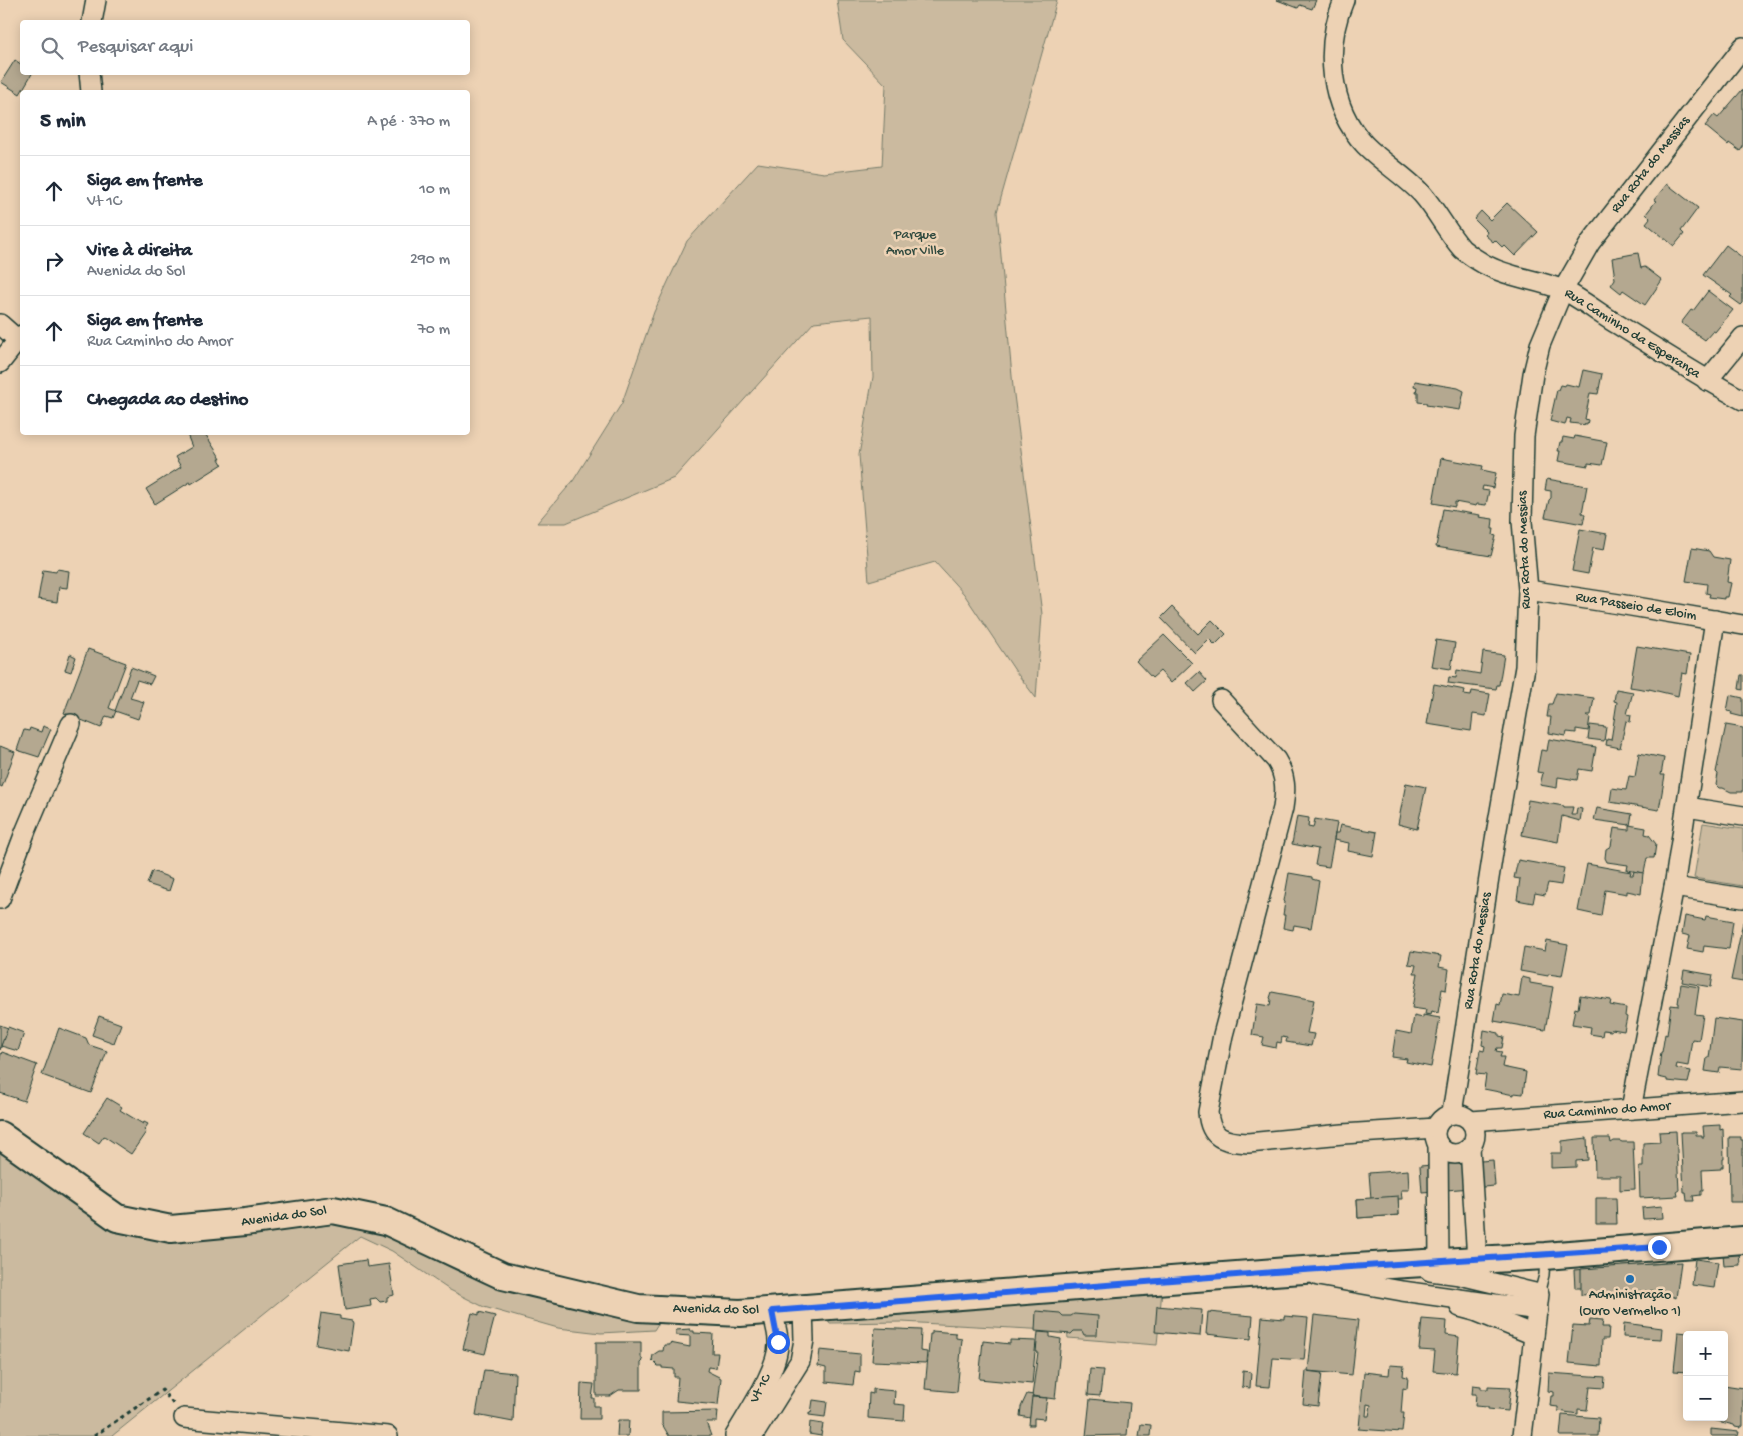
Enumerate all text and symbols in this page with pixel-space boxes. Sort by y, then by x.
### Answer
search box [20,20,470,75]
icon: search [38,34,66,62]
text: Pesquisar aqui [78,36,193,59]
text: 5 min [40,110,85,135]
street label: Rua Rota do Messias [1608,112,1695,217]
text: A pé · 370 m [367,113,450,132]
text: Siga em frente [87,170,203,193]
icon: ahead [40,177,68,205]
text: 10 m [419,181,450,200]
text: Vt 1C [87,193,121,212]
park label: Parque Amor Ville [886,227,945,260]
text: Vire à direita [87,240,192,263]
icon: right [40,247,68,275]
text: 290 m [410,251,450,270]
text: Avenida do Sol [87,263,186,282]
street label: Rua Caminho da Esperança [1561,285,1704,384]
text: Siga em frente [87,310,203,333]
icon: ahead [40,317,68,345]
text: 70 m [417,321,450,340]
text: Rua Caminho do Amor [87,333,232,352]
icon: arrive [40,387,68,415]
text: Chegada ao destino [87,389,248,412]
street label: Rua Rota do Messias [1514,490,1536,609]
street label: Rua Passeio de Eloim [1574,589,1698,625]
street label: Rua Rota do Messias [1460,890,1496,1011]
street label: Rua Caminho do Amor [1543,1098,1672,1124]
street label: Avenida do Sol [240,1203,328,1231]
route end [1648,1236,1671,1259]
marker: Administração (Ouro Vermelho 1) [1624,1273,1636,1285]
place label: Administração (Ouro Vermelho 1) [1579,1287,1681,1320]
street label: Avenida do Sol [673,1301,759,1319]
route start [767,1331,790,1354]
map controls [1683,1331,1728,1421]
button: + [1683,1331,1728,1376]
street label: Vt 1C [746,1370,776,1407]
button: − [1683,1376,1728,1421]

